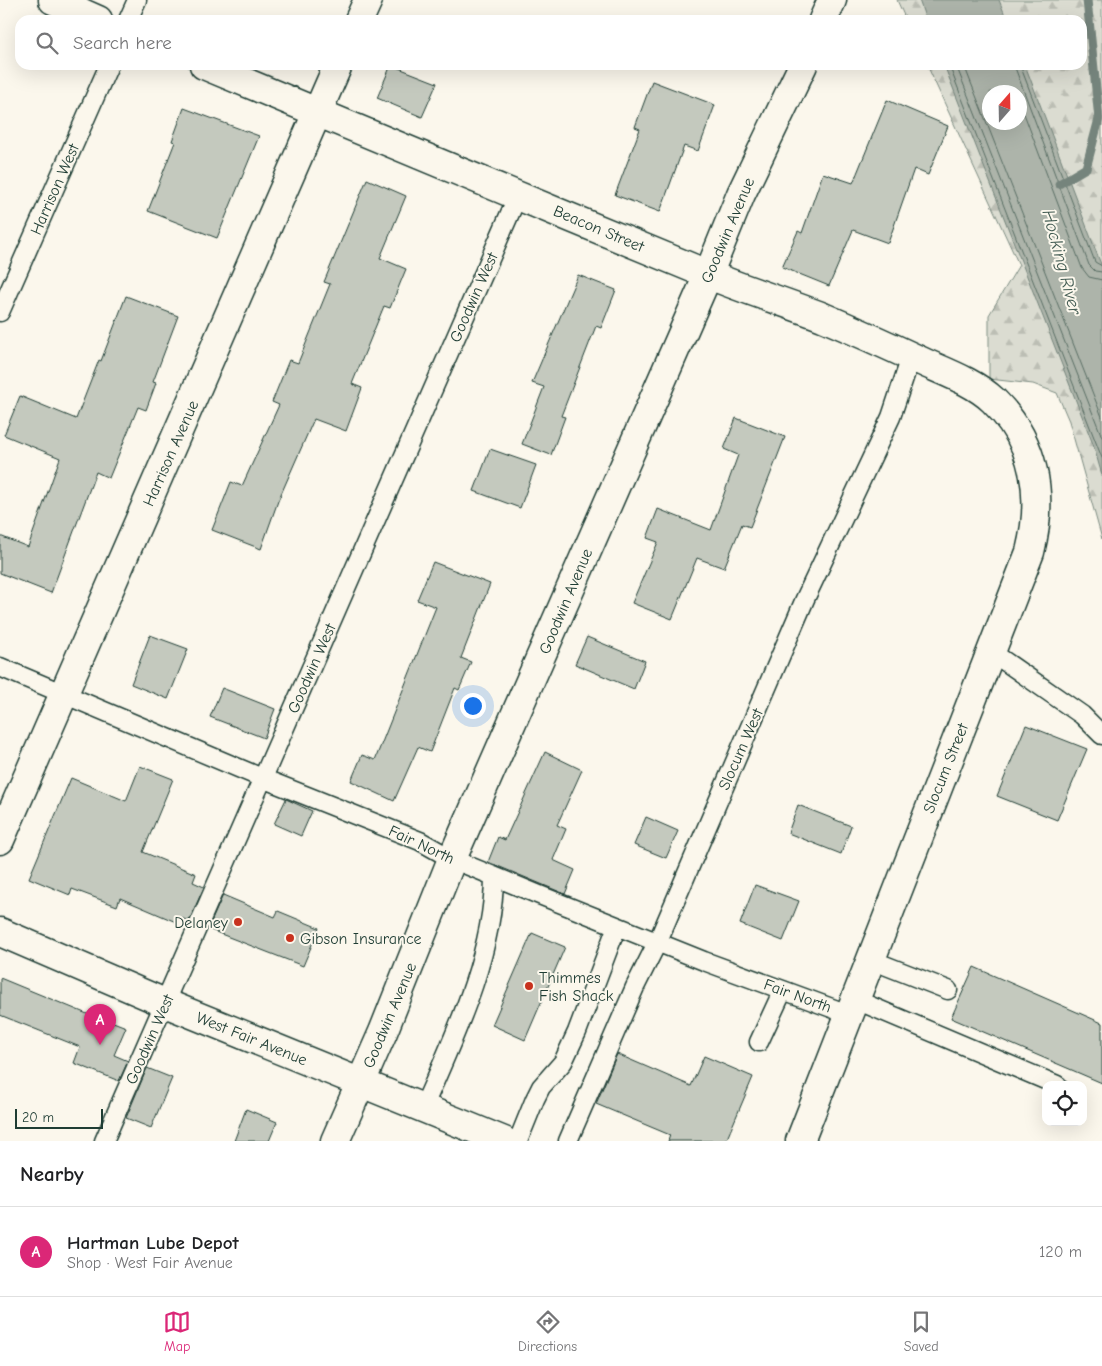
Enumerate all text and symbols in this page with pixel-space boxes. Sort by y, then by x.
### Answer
search box [15,15,1087,70]
icon: search [33,29,61,57]
text: Search here [73,32,172,54]
north arrow [982,85,1027,130]
street label: Harrison West [27,141,83,238]
street label: Goodwin Avenue [698,175,758,286]
street label: Beacon Street [551,202,647,256]
water label: Hocking River [1037,207,1086,318]
street label: Goodwin West [446,249,502,345]
street label: Harrison Avenue [139,398,202,509]
street label: Goodwin Avenue [536,546,596,657]
street label: Goodwin West [284,620,340,716]
your location [460,693,486,719]
street label: Slocum West [715,705,767,793]
street label: Slocum Street [920,720,972,816]
street label: Fair North [386,822,457,868]
place label: Delaney [174,914,229,932]
marker: Delaney [232,916,244,928]
place label: Gibson Insurance [300,930,422,948]
marker: Gibson Insurance [284,932,296,944]
street label: Goodwin Avenue [360,960,420,1071]
place label: Thimmes Fish Shack [539,969,614,1005]
street label: Fair North [761,975,834,1016]
marker: Thimmes Fish Shack [523,980,535,992]
street label: Goodwin West [122,991,178,1087]
pin: A [84,1004,116,1045]
street label: West Fair Avenue [194,1008,310,1069]
map controls [1042,1081,1087,1126]
button: locate [1042,1081,1087,1126]
scale bar [15,1106,102,1129]
text: 20 m [22,1109,54,1126]
text: Nearby [20,1162,84,1186]
text: Hartman Lube Depot [67,1232,239,1254]
text: A [32,1243,40,1261]
text: 120 m [1039,1243,1082,1261]
text: Shop · West Fair Avenue [67,1254,233,1272]
tab: Map [163,1308,191,1355]
tab: Directions [518,1308,577,1355]
tab: Saved [904,1308,939,1355]

